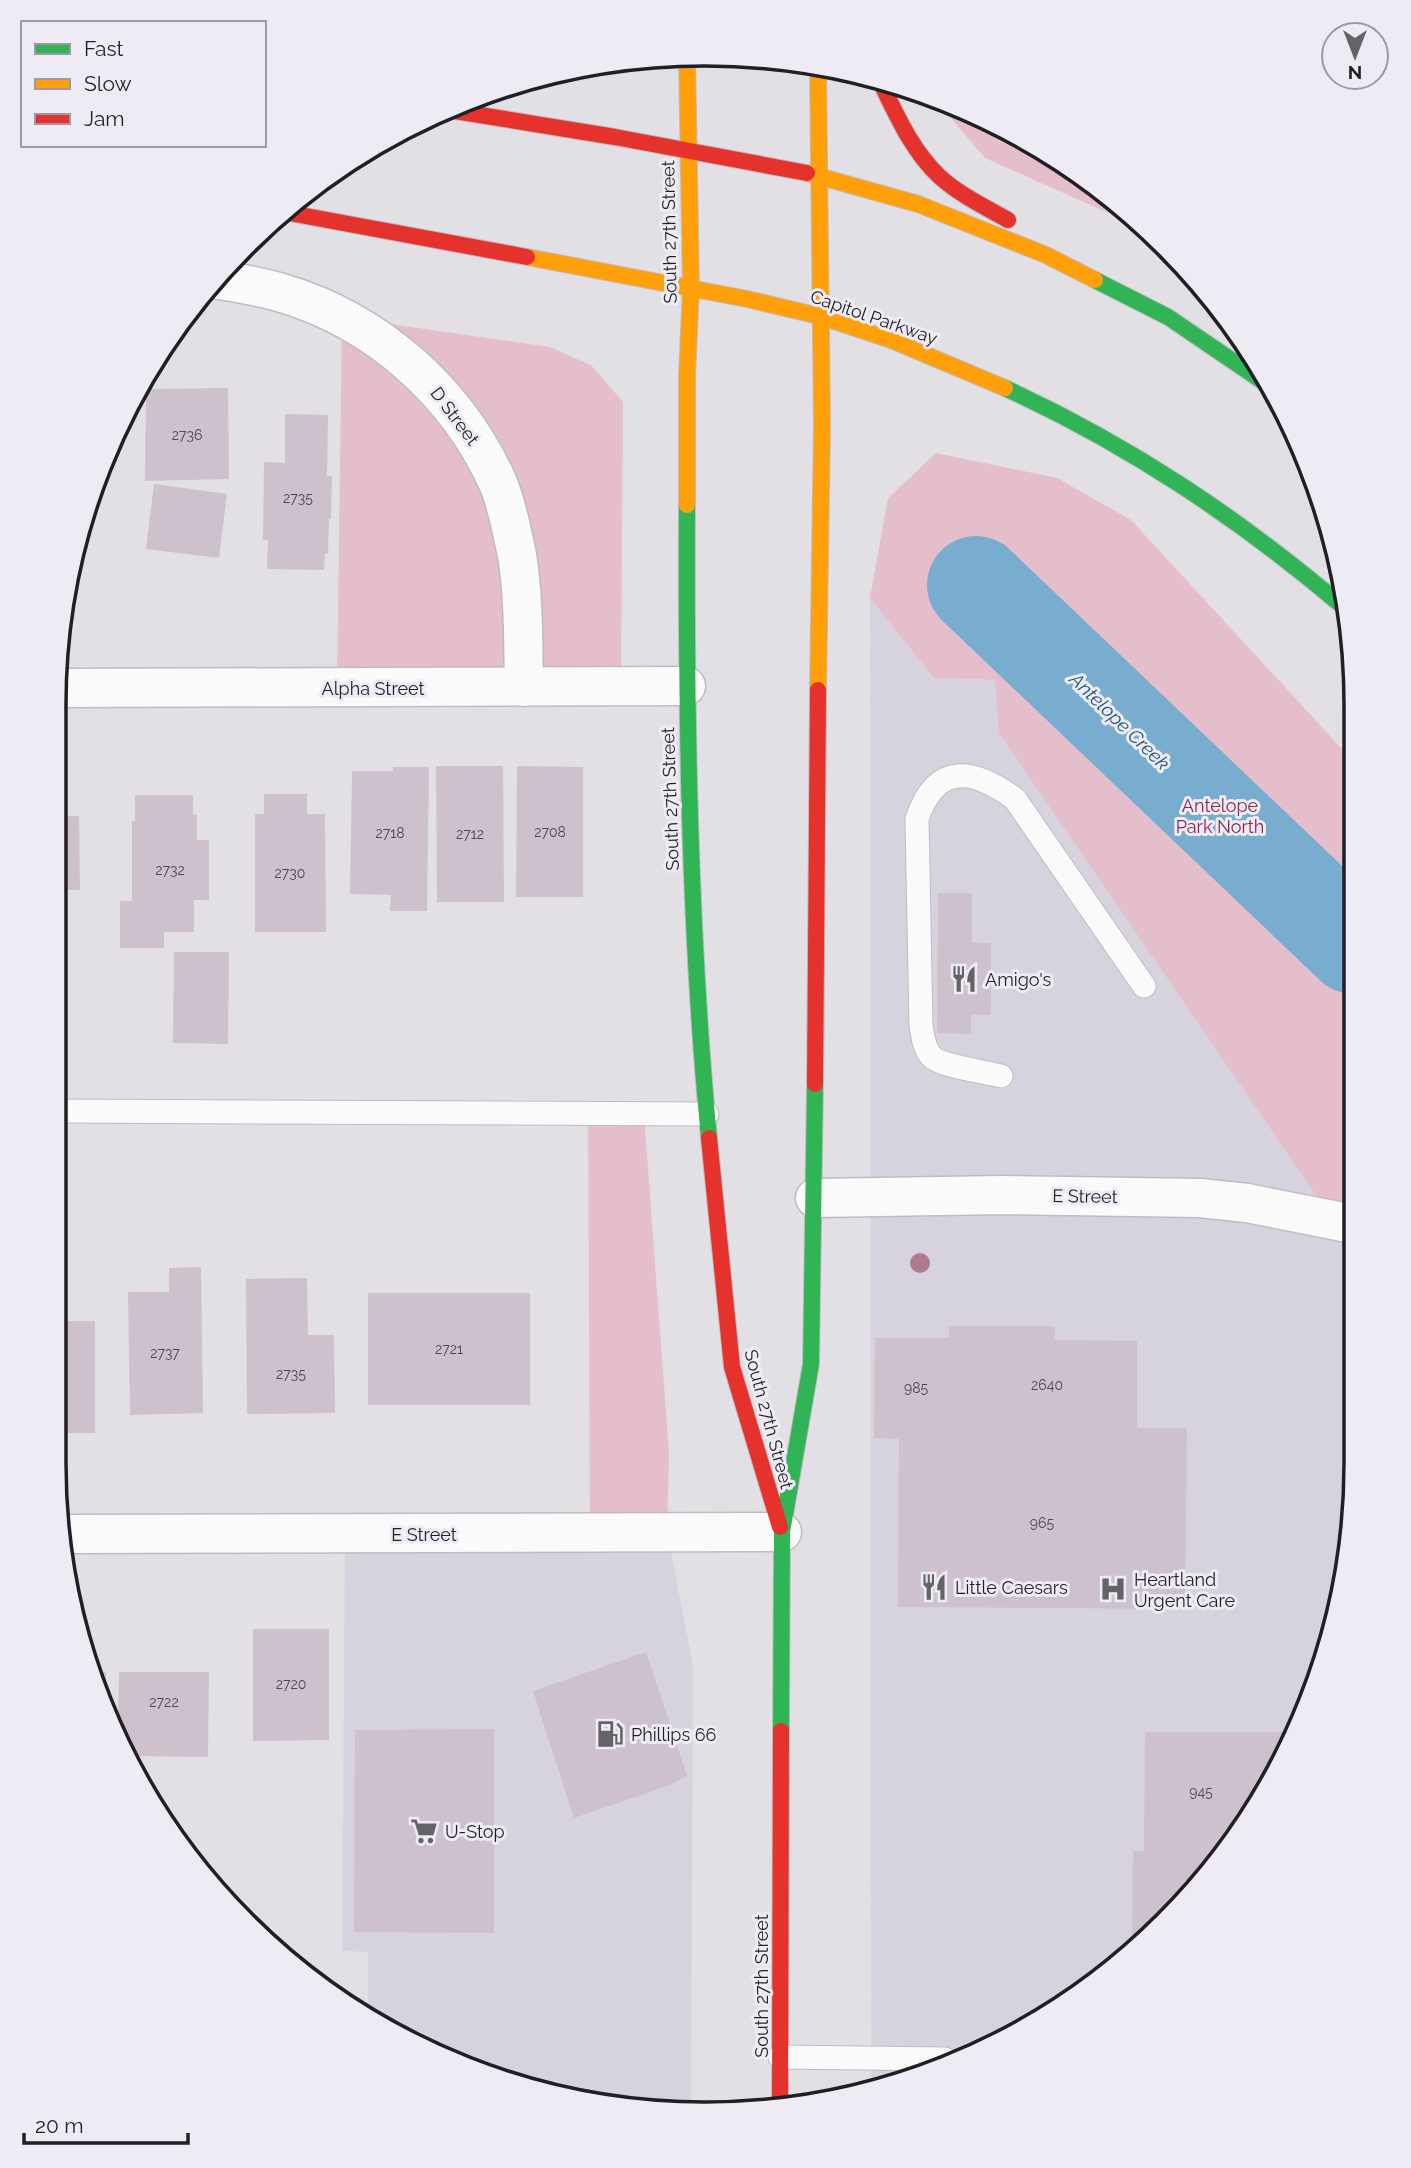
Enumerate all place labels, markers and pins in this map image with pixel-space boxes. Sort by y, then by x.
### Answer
restaurant icon: Amigo's [949,964,979,994]
place label: Amigo's [985,969,1052,990]
place label: Heartland Urgent Care [1134,1569,1235,1611]
restaurant icon: Little Caesars [919,1572,949,1602]
hospital icon: Heartland Urgent Care [1098,1574,1128,1604]
place label: Little Caesars [955,1577,1068,1598]
fuel station icon: Phillips 66 [595,1719,625,1749]
place label: Phillips 66 [631,1724,717,1745]
supermarket icon: U-Stop [409,1816,439,1846]
place label: U-Stop [445,1821,505,1842]

